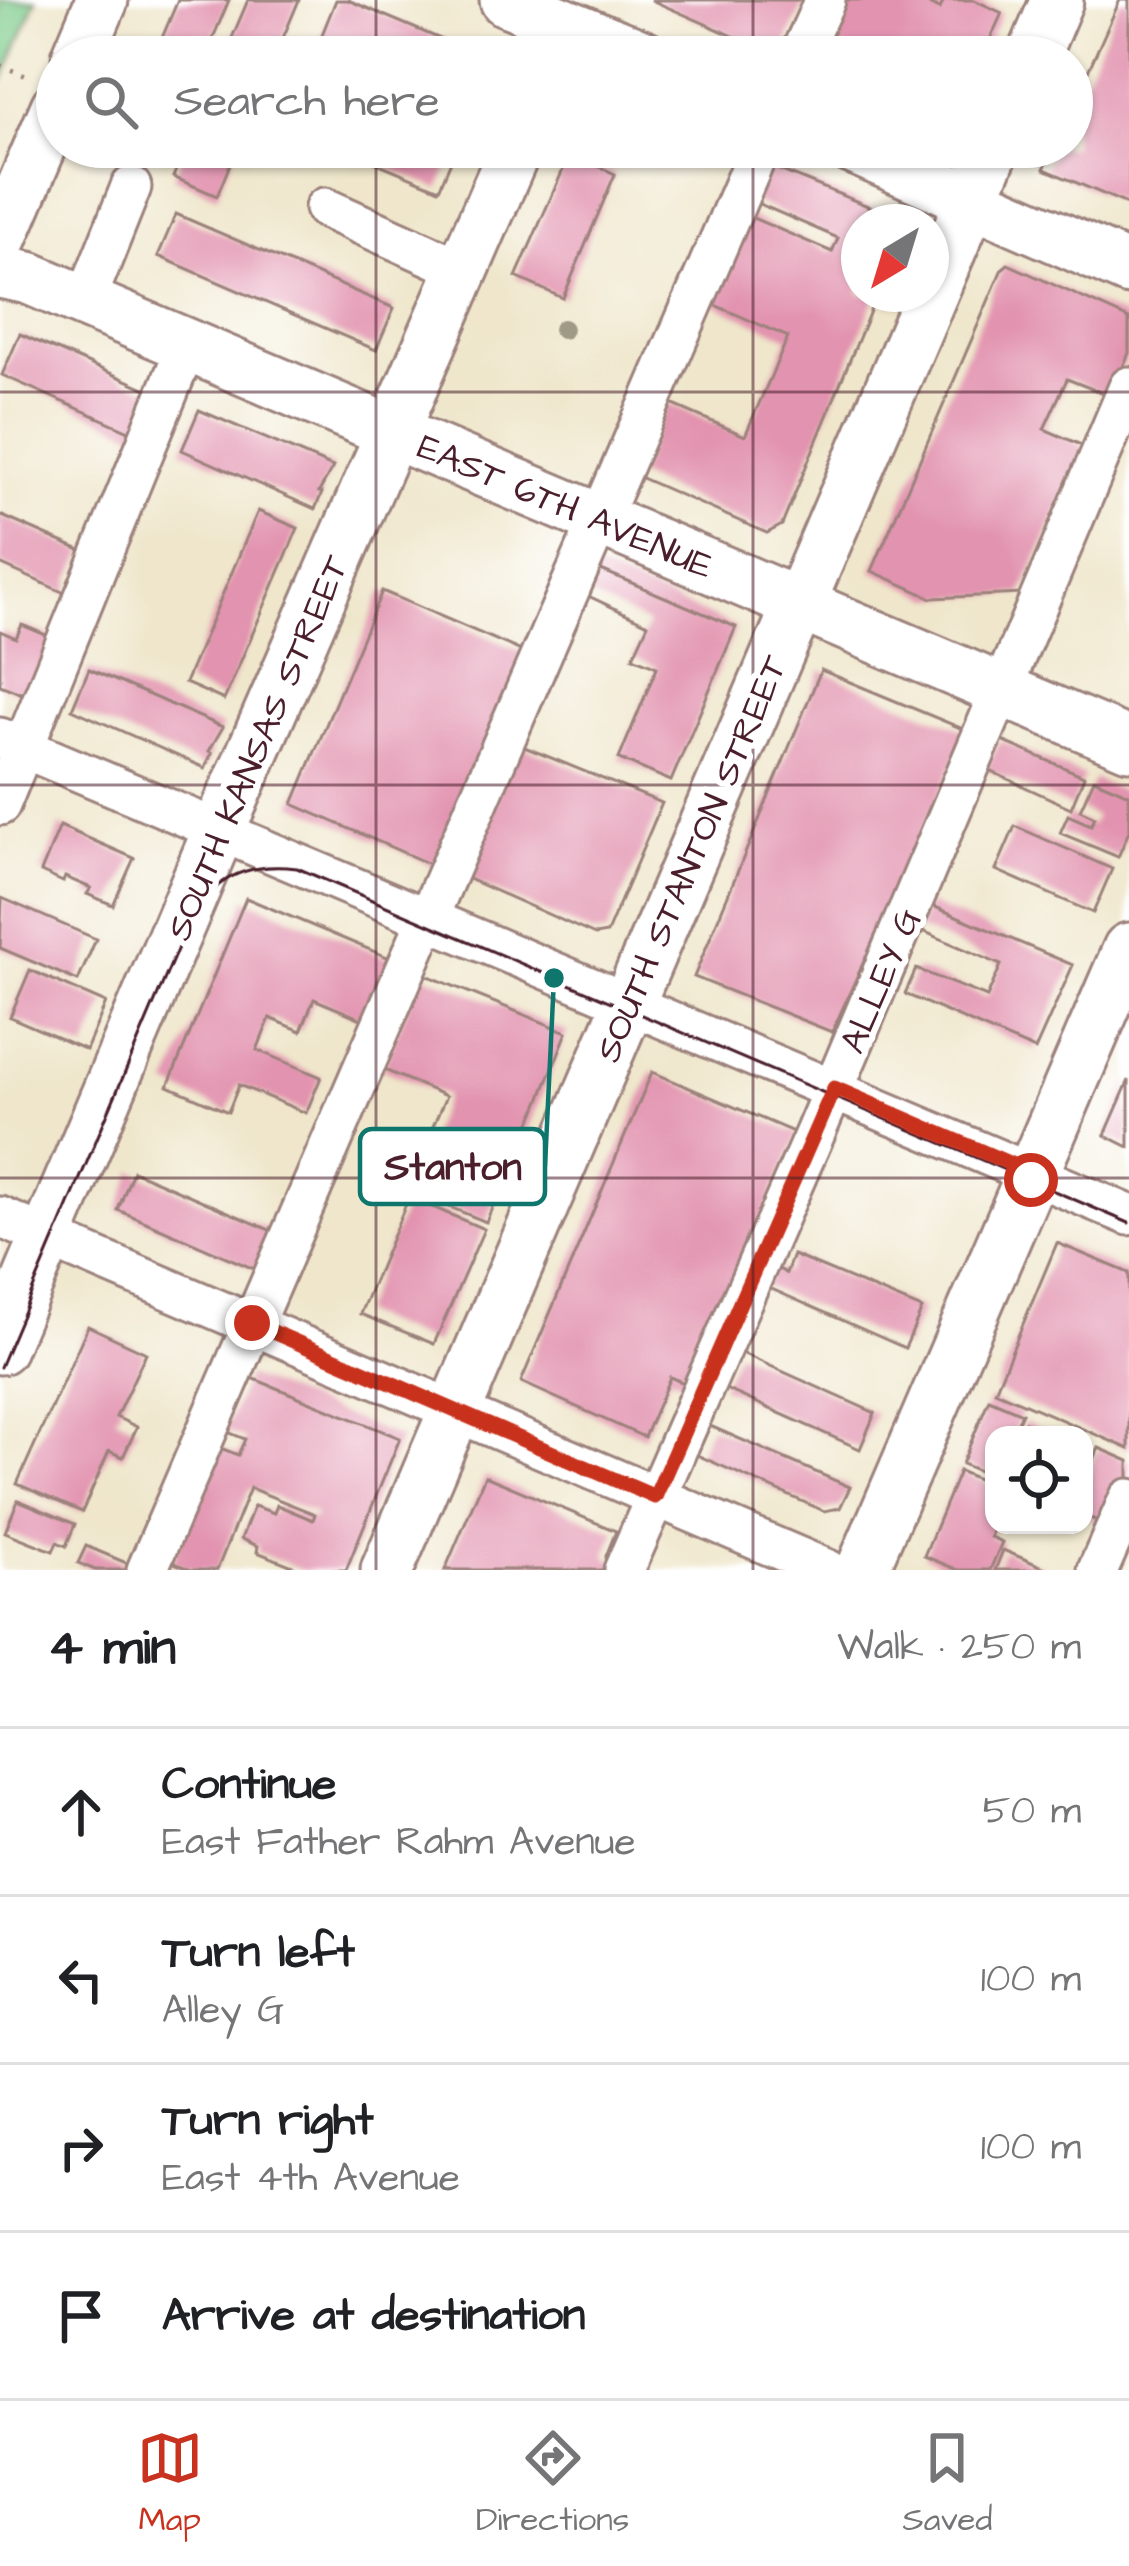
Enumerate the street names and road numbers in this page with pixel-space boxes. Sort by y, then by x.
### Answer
street label: EAST 6TH AVENUE [409,422,721,593]
street label: SOUTH KANSAS STREET [154,547,363,948]
street label: SOUTH STANTON STREET [583,647,801,1070]
street label: ALLEY G [828,901,935,1061]

